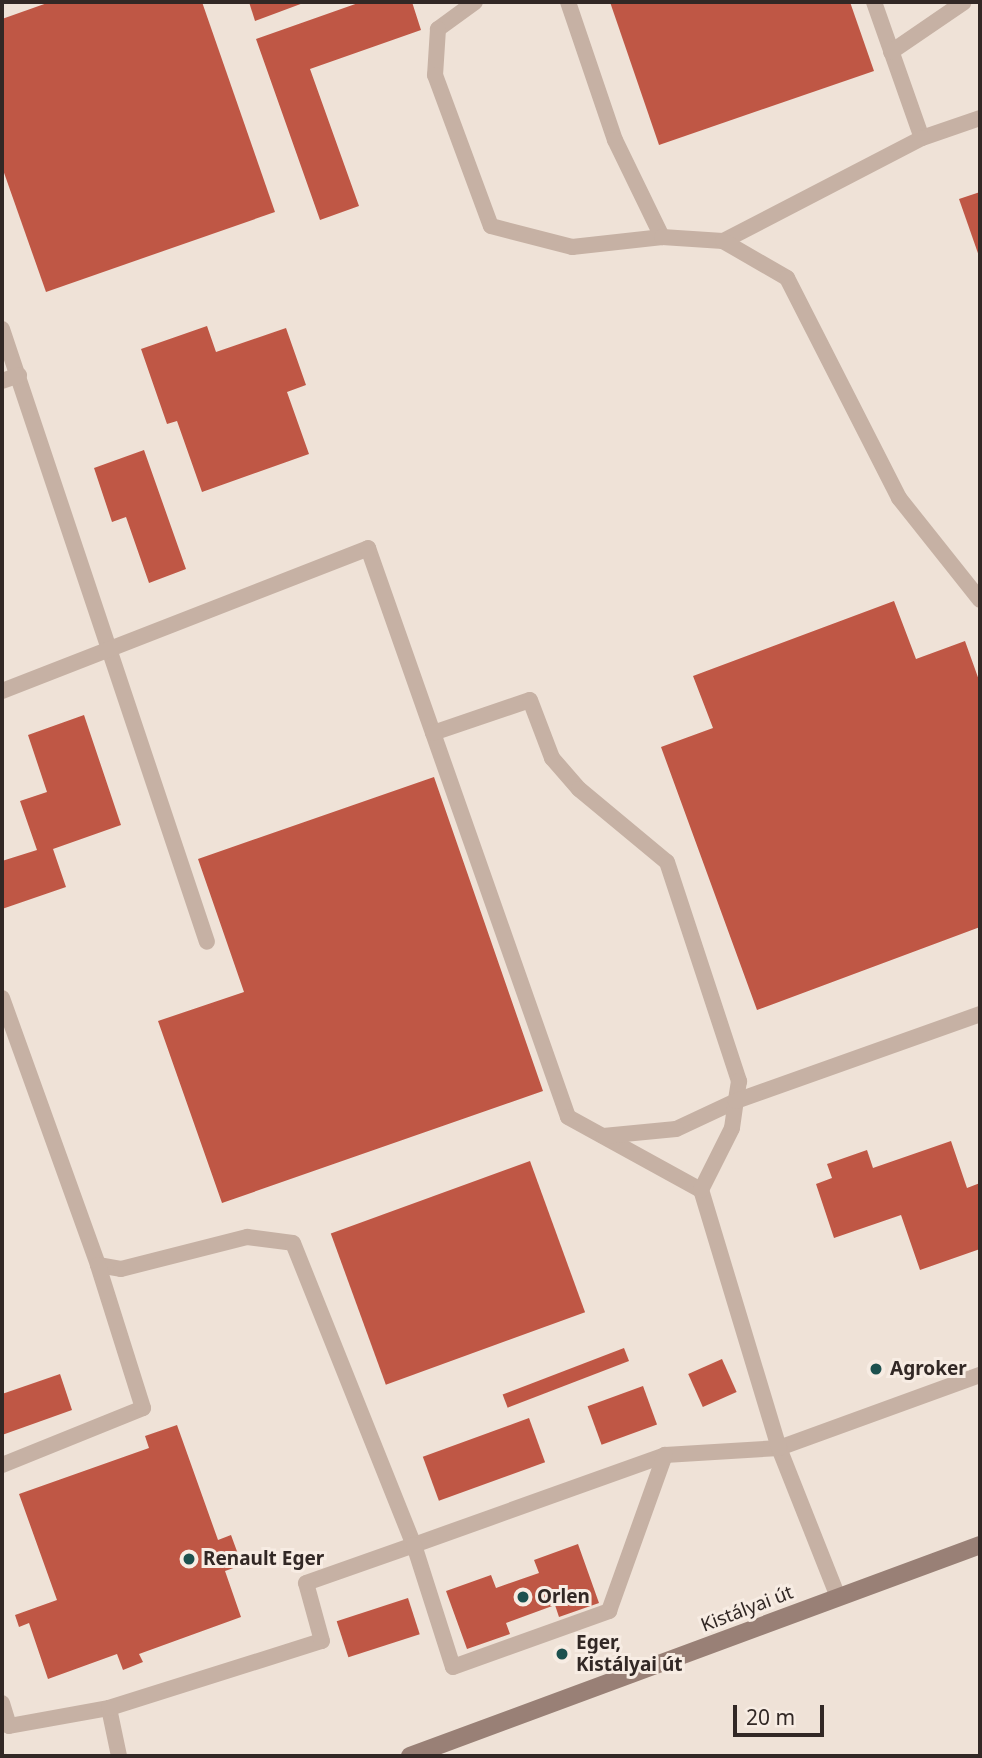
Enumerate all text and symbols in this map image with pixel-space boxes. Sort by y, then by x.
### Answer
place label: Agroker [890,1358,967,1380]
marker: Agroker [868,1361,884,1377]
place label: Renault Eger [203,1548,324,1570]
marker: Renault Eger [181,1551,197,1567]
street label: Kistályai út [698,1581,796,1637]
place label: Orlen [537,1586,590,1608]
marker: Orlen [515,1589,531,1605]
place label: Eger, Kistályai út [576,1632,683,1676]
marker: Eger, Kistályai út [554,1646,570,1662]
scale bar [737,1692,828,1736]
text: 20 m [746,1703,795,1731]

